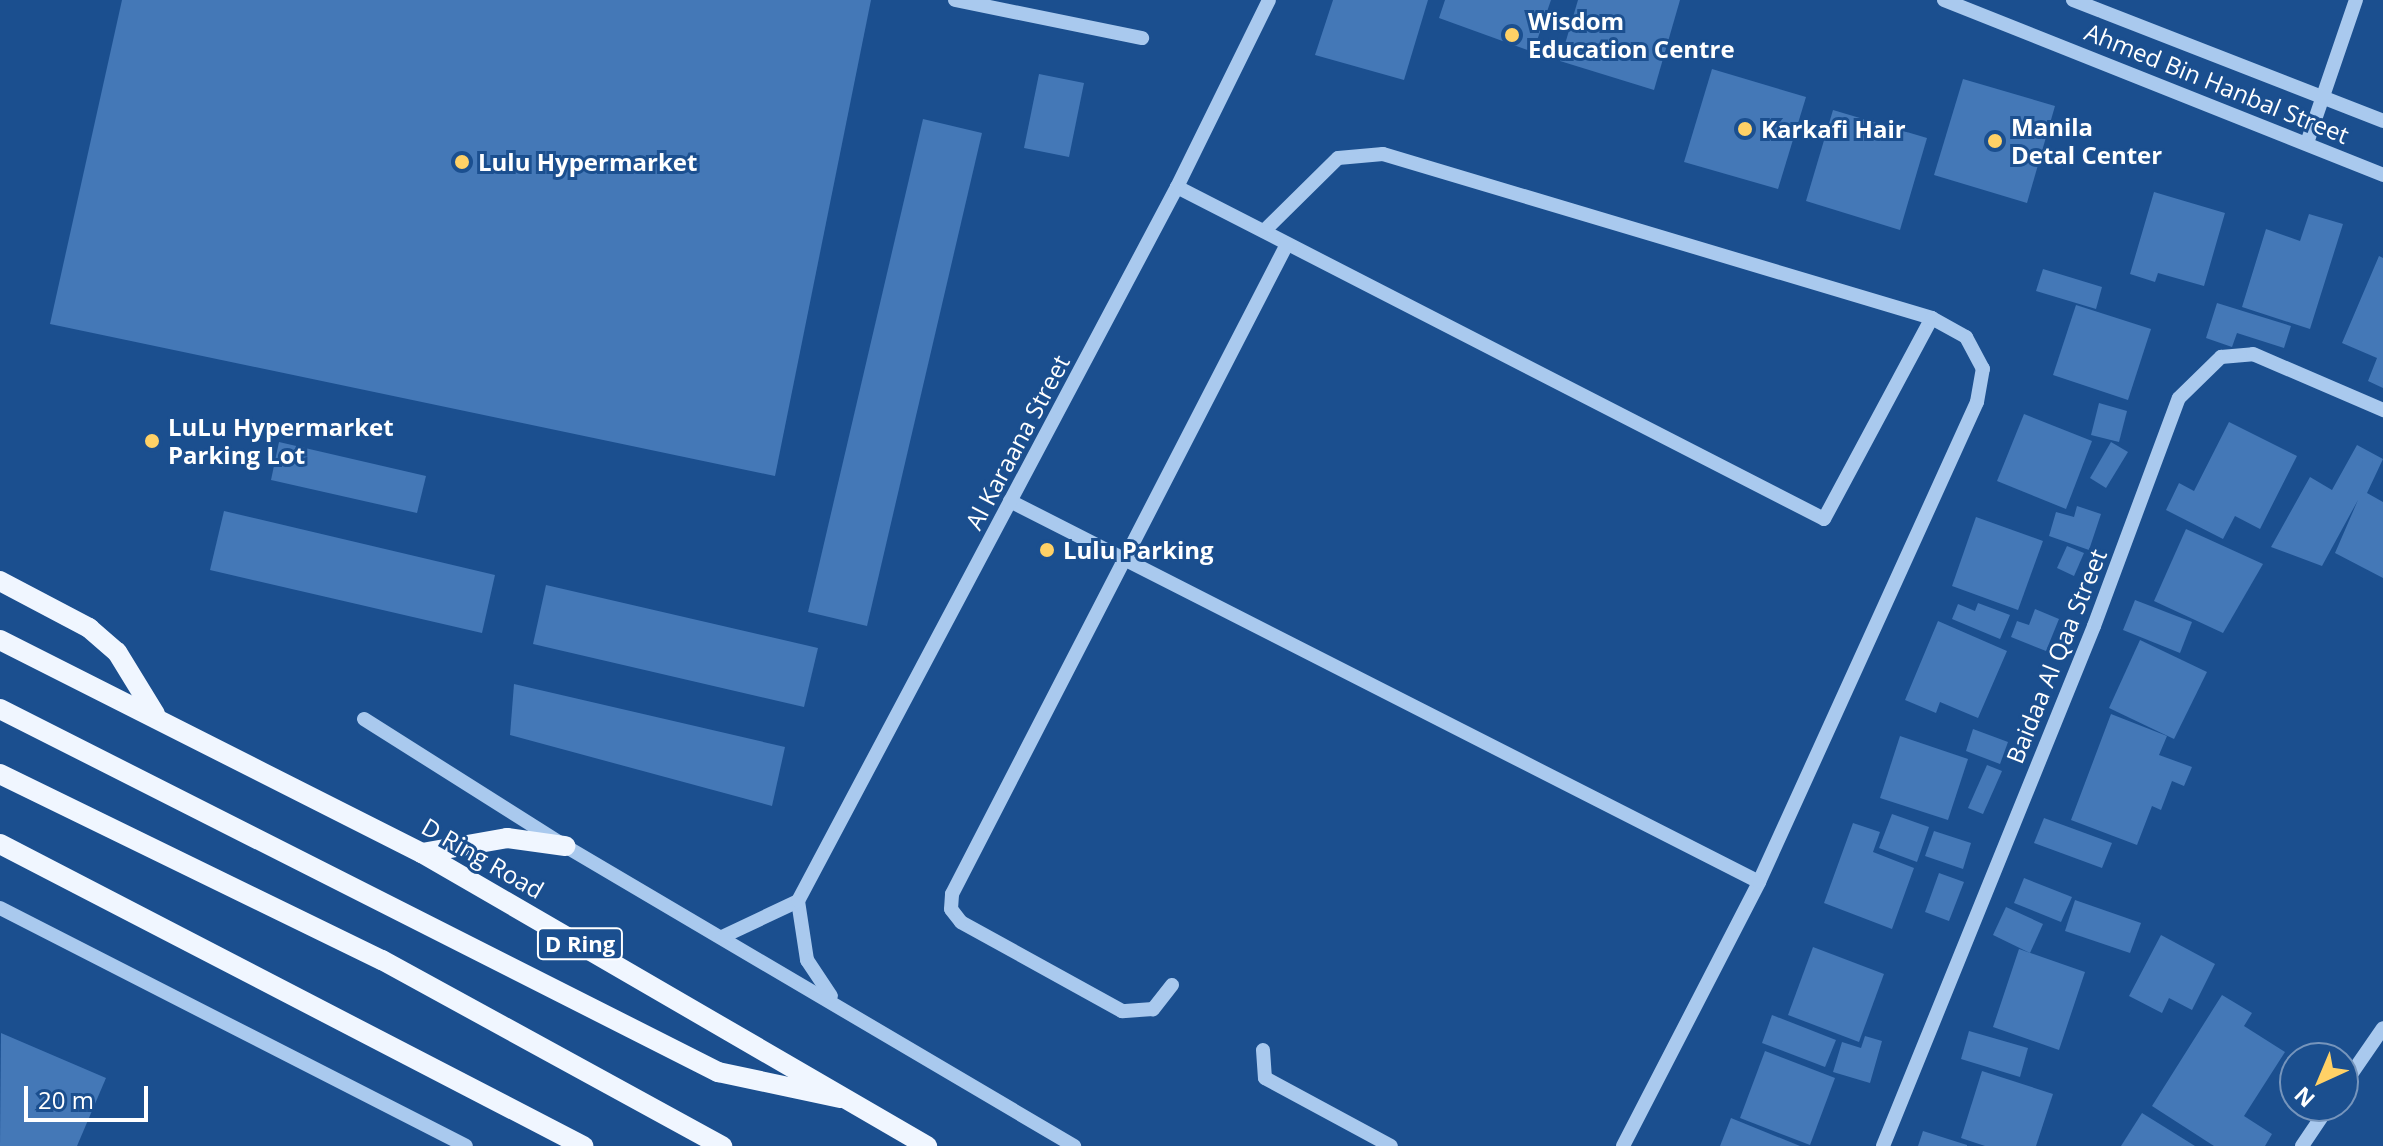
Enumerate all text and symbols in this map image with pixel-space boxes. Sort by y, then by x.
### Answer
place label: Wisdom Education Centre [1528,7,1735,63]
street label: Ahmed Bin Hanbal Street [2081,17,2353,149]
marker: Wisdom Education Centre [1503,26,1521,44]
place label: Manila Detal Center [2011,113,2162,169]
place label: Karkafi Hair [1761,115,1906,143]
marker: Karkafi Hair [1736,120,1754,138]
marker: Manila Detal Center [1986,132,2004,150]
place label: Lulu Hypermarket [478,148,697,176]
marker: Lulu Hypermarket [453,153,471,171]
street label: Al Karaana Street [959,350,1075,534]
place label: LuLu Hypermarket Parking Lot [168,413,394,469]
marker: LuLu Hypermarket Parking Lot [143,432,161,450]
place label: Lulu Parking [1063,536,1214,564]
marker: Lulu Parking [1038,541,1056,559]
street label: Baidaa Al Qaa Street [2000,545,2112,767]
street label: D Ring Road [417,812,549,904]
road number: D Ring [536,926,624,962]
north arrow [2279,1042,2359,1122]
scale bar [28,1070,152,1120]
text: N [2287,1081,2321,1115]
text: 20 m [38,1083,94,1116]

